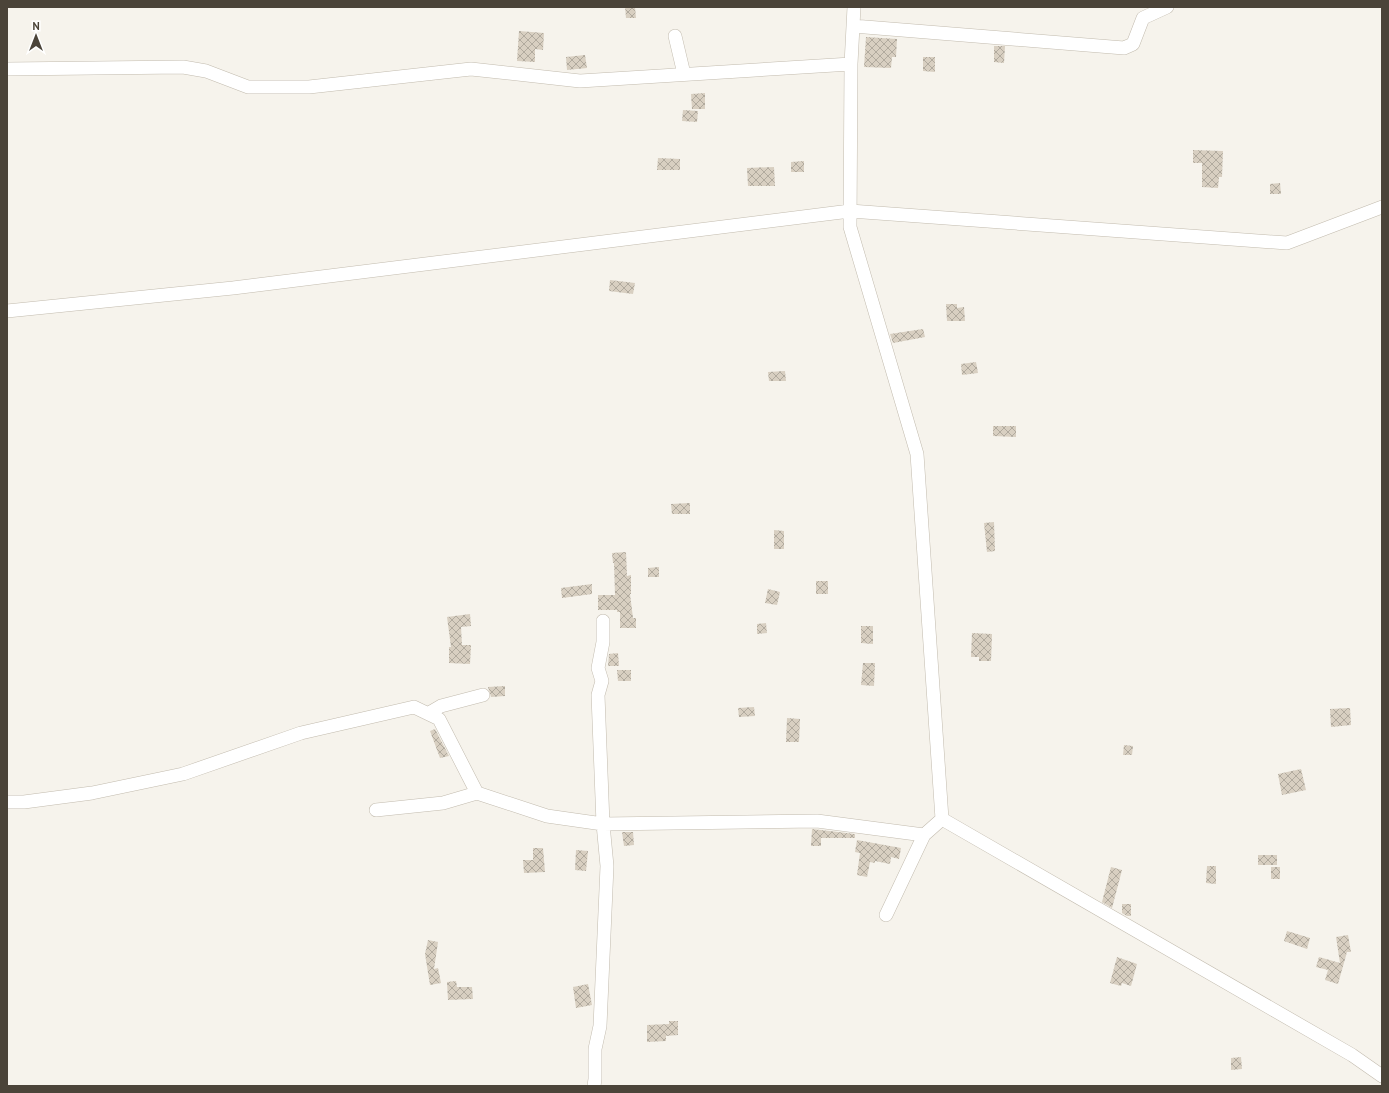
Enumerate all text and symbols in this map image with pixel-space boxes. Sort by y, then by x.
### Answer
north arrow [16,16,56,56]
text: N [32,19,40,33]

